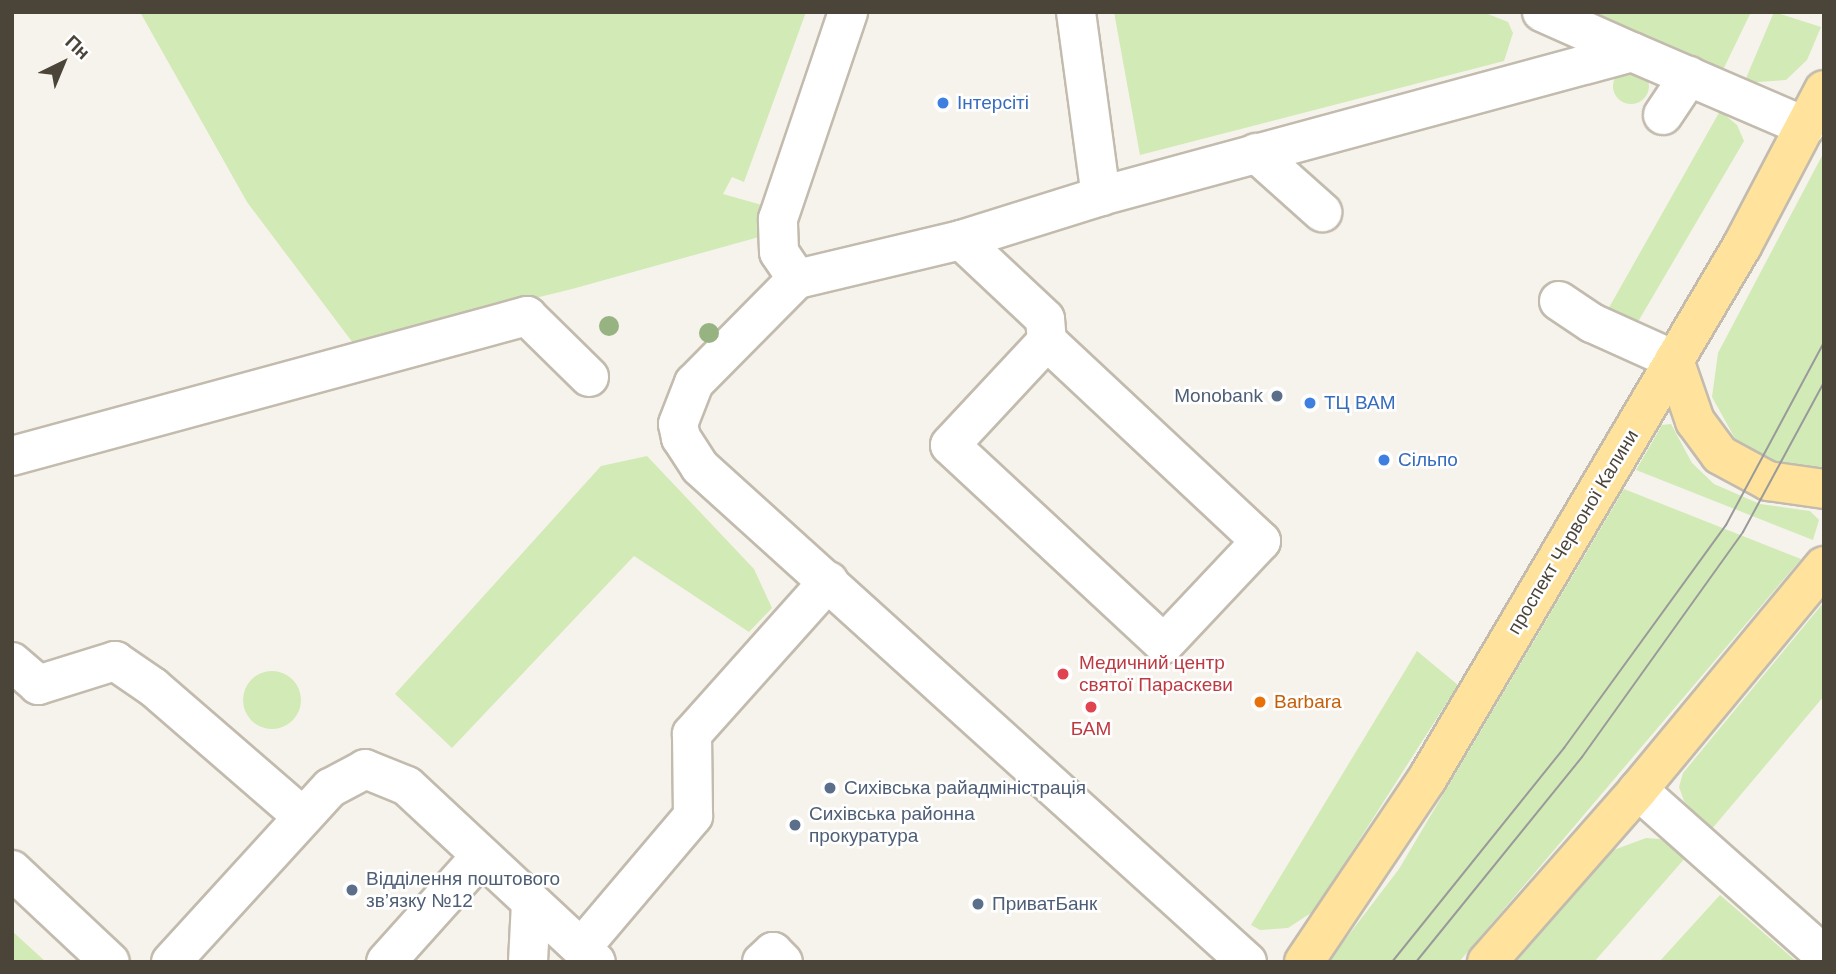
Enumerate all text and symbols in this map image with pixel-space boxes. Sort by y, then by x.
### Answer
north arrow [28,28,98,98]
text: Пн [61,31,94,64]
place label: Інтерсіті [957,92,1029,114]
marker: Інтерсіті [935,95,951,111]
place label: Monobank [1174,385,1263,407]
marker: Monobank [1269,388,1285,404]
place label: ТЦ ВАМ [1324,392,1395,414]
marker: ТЦ ВАМ [1302,395,1318,411]
street label: проспект Червоної Калини [1503,426,1643,638]
place label: Сільпо [1398,449,1458,471]
marker: Сільпо [1376,452,1392,468]
place label: Медичний центр святої Параскеви [1079,652,1233,696]
marker: Медичний центр святої Параскеви [1053,664,1073,684]
place label: Barbara [1274,691,1342,713]
marker: Barbara [1252,694,1268,710]
marker: БАМ [1083,699,1099,715]
place label: БАМ [1071,718,1111,740]
place label: Сихівська райадміністрація [844,777,1086,799]
marker: Сихівська райадміністрація [822,780,838,796]
place label: Сихівська районна прокуратура [809,803,975,847]
marker: Сихівська районна прокуратура [787,817,803,833]
place label: Відділення поштового зв’язку №12 [366,868,560,912]
marker: Відділення поштового зв’язку №12 [344,882,360,898]
place label: ПриватБанк [992,893,1097,915]
marker: ПриватБанк [970,896,986,912]

